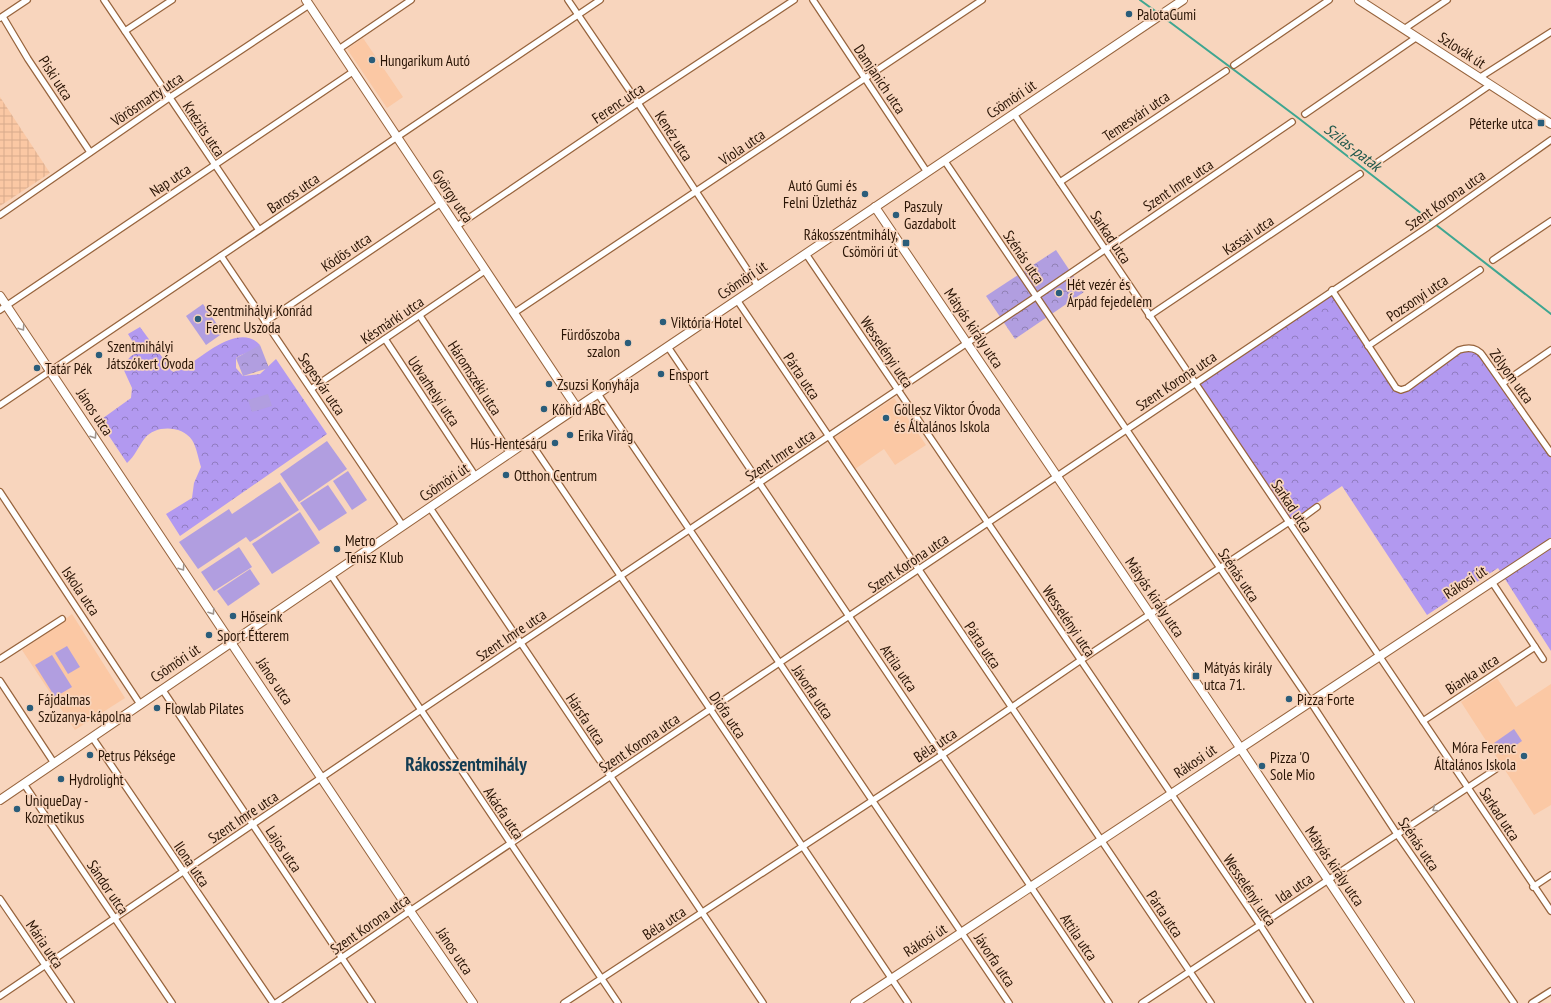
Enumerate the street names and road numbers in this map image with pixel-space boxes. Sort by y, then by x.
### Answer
street label: Szlovák út [1435,28,1489,72]
street label: Damjanich utca [850,41,910,117]
street label: Piski utca [35,52,77,104]
street label: Vörösmarty utca [106,68,187,131]
street label: Csömöri út [983,76,1039,122]
street label: Ferenc utca [588,79,648,127]
street label: Temesvári utca [1099,87,1173,145]
street label: Knézits utca [179,98,229,160]
street label: Kenéz utca [651,107,697,165]
street label: Viola utca [715,125,769,170]
street label: Szent Imre utca [1139,155,1217,215]
street label: Nap utca [146,159,194,201]
street label: Szent Korona utca [1401,165,1489,235]
street label: György utca [428,166,478,226]
street label: Baross utca [263,169,323,217]
street label: Sarkad utca [1086,207,1136,267]
street label: Kassai utca [1219,211,1277,259]
street label: Szénás utca [999,227,1049,287]
street label: Ködös utca [317,228,375,276]
street label: Csömöri út [714,257,770,303]
street label: Pozsonyi utca [1383,271,1451,325]
street label: Mátyás király utca [940,284,1008,372]
street label: Késmárki utca [357,292,427,348]
street label: Wesselényi utca [856,313,918,391]
street label: Háromszéki utca [444,337,506,419]
street label: Zólyom utca [1486,345,1538,407]
street label: Szent Korona utca [1132,347,1220,415]
street label: Segesvár utca [294,349,350,419]
street label: Párta utca [779,349,825,403]
street label: Udvarhelyi utca [404,352,464,430]
street label: János utca [72,384,118,439]
street label: Szent Imre utca [741,425,819,485]
street label: Csömöri út [416,459,472,505]
street label: Sarkad utca [1267,476,1317,536]
street label: Szent Korona utca [864,529,952,597]
street label: Szénás utca [1214,545,1264,605]
street label: Mátyás király utca [1121,553,1189,641]
street label: Rákosi út [1440,561,1490,603]
street label: Iskola utca [58,563,104,619]
street label: Wesselényi utca [1038,582,1100,660]
street label: Szent Imre utca [472,605,550,665]
street label: Párta utca [960,618,1006,672]
street label: Csömöri út [147,640,203,686]
street label: Attila utca [876,641,922,695]
street label: Bianka utca [1442,650,1502,698]
street label: János utca [252,653,298,708]
street label: Jávorfa utca [788,661,838,723]
street label: Diófa utca [705,688,751,742]
street label: Hársfa utca [562,690,610,748]
street label: Szent Korona utca [595,709,683,777]
street label: Béla utca [910,724,960,766]
street label: Rákosi út [1170,740,1220,782]
street label: Akácfa utca [480,783,528,843]
street label: Sarkad utca [1476,784,1524,844]
street label: Szent Imre utca [204,787,282,847]
street label: Szénás utca [1394,814,1444,874]
street label: Lajos utca [262,822,306,876]
street label: Mátyás király utca [1301,822,1369,910]
street label: Ilona utca [170,838,214,890]
street label: Wesselényi utca [1219,851,1281,929]
street label: Sándor utca [83,856,133,918]
street label: Ida utca [1272,869,1316,907]
street label: Párta utca [1142,887,1188,941]
street label: Szent Korona utca [326,889,414,959]
street label: Béla utca [639,902,689,944]
street label: Attila utca [1056,910,1102,964]
street label: Mária utca [22,916,68,972]
street label: Rákosi út [900,919,950,961]
street label: János utca [432,923,478,978]
street label: Jávorfa utca [970,929,1020,991]

